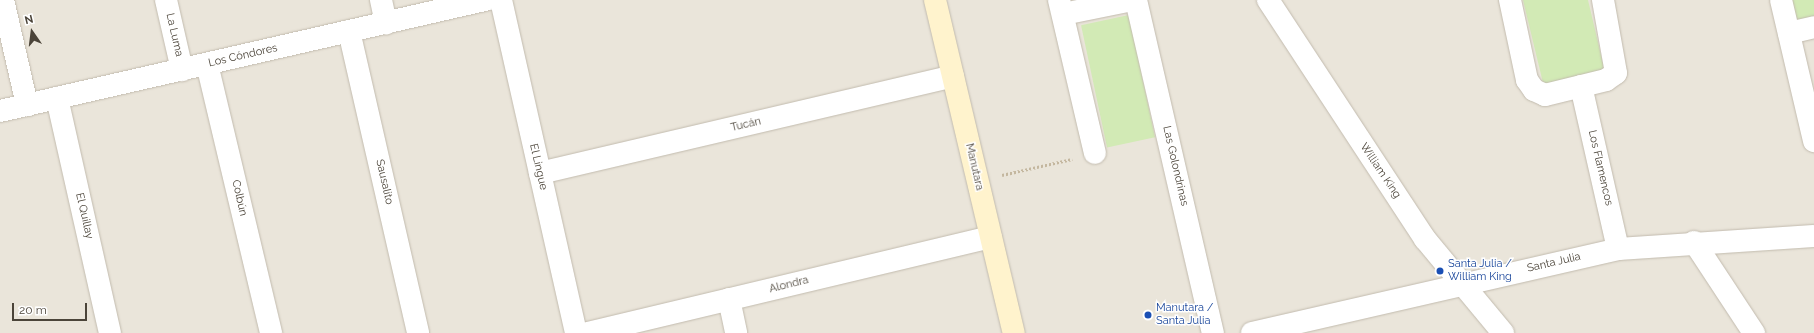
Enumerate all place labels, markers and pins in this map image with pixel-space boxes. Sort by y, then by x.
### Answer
place label: Santa Julia / William King [1448,258,1512,284]
marker: Santa Julia / William King [1435,266,1445,276]
place label: Manutara / Santa Julia [1156,302,1213,328]
marker: Manutara / Santa Julia [1143,310,1153,320]

